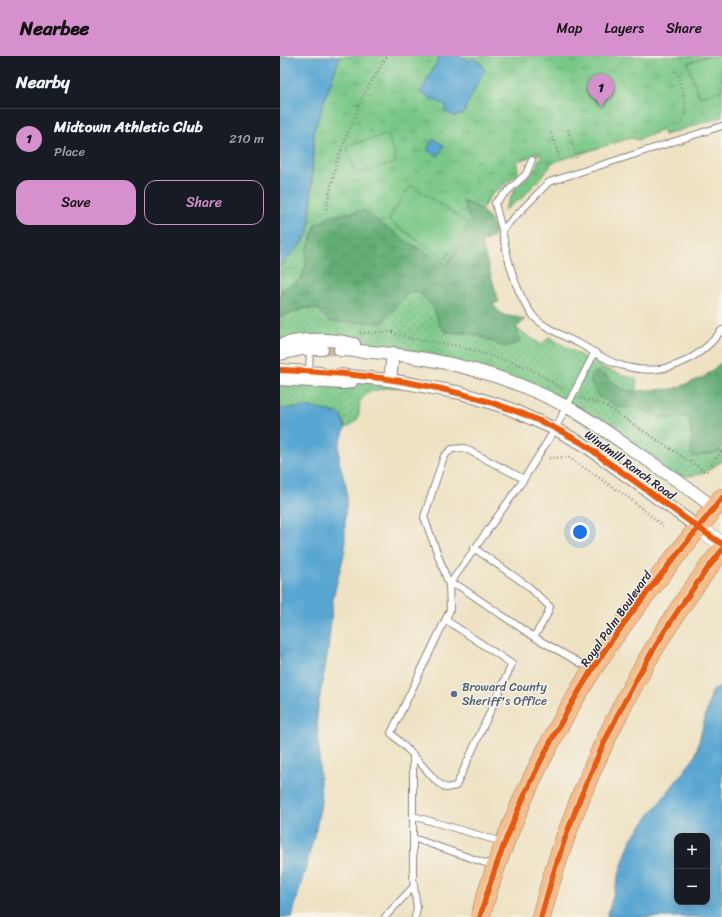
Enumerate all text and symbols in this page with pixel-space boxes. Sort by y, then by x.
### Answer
text: Nearbee [20,12,89,45]
text: Map [557,16,582,41]
text: Layers [604,16,644,41]
text: Share [666,16,702,41]
text: Nearby [16,67,70,97]
pin: 1 [588,74,614,107]
text: Midtown Athletic Club [54,114,203,140]
text: 1 [26,127,32,150]
text: 210 m [229,127,264,150]
text: Place [54,140,85,163]
button: Save [16,180,136,225]
button: Share [144,180,264,225]
street label: Windmill Ranch Road [580,424,681,506]
your location [570,522,590,542]
street label: Royal Palm Boulevard [575,566,658,672]
place label: Broward County Sheriff's Office [462,676,547,712]
marker: Broward County Sheriff's Office [449,689,459,699]
map controls [674,833,710,905]
button: + [674,833,710,869]
button: − [674,869,710,905]

